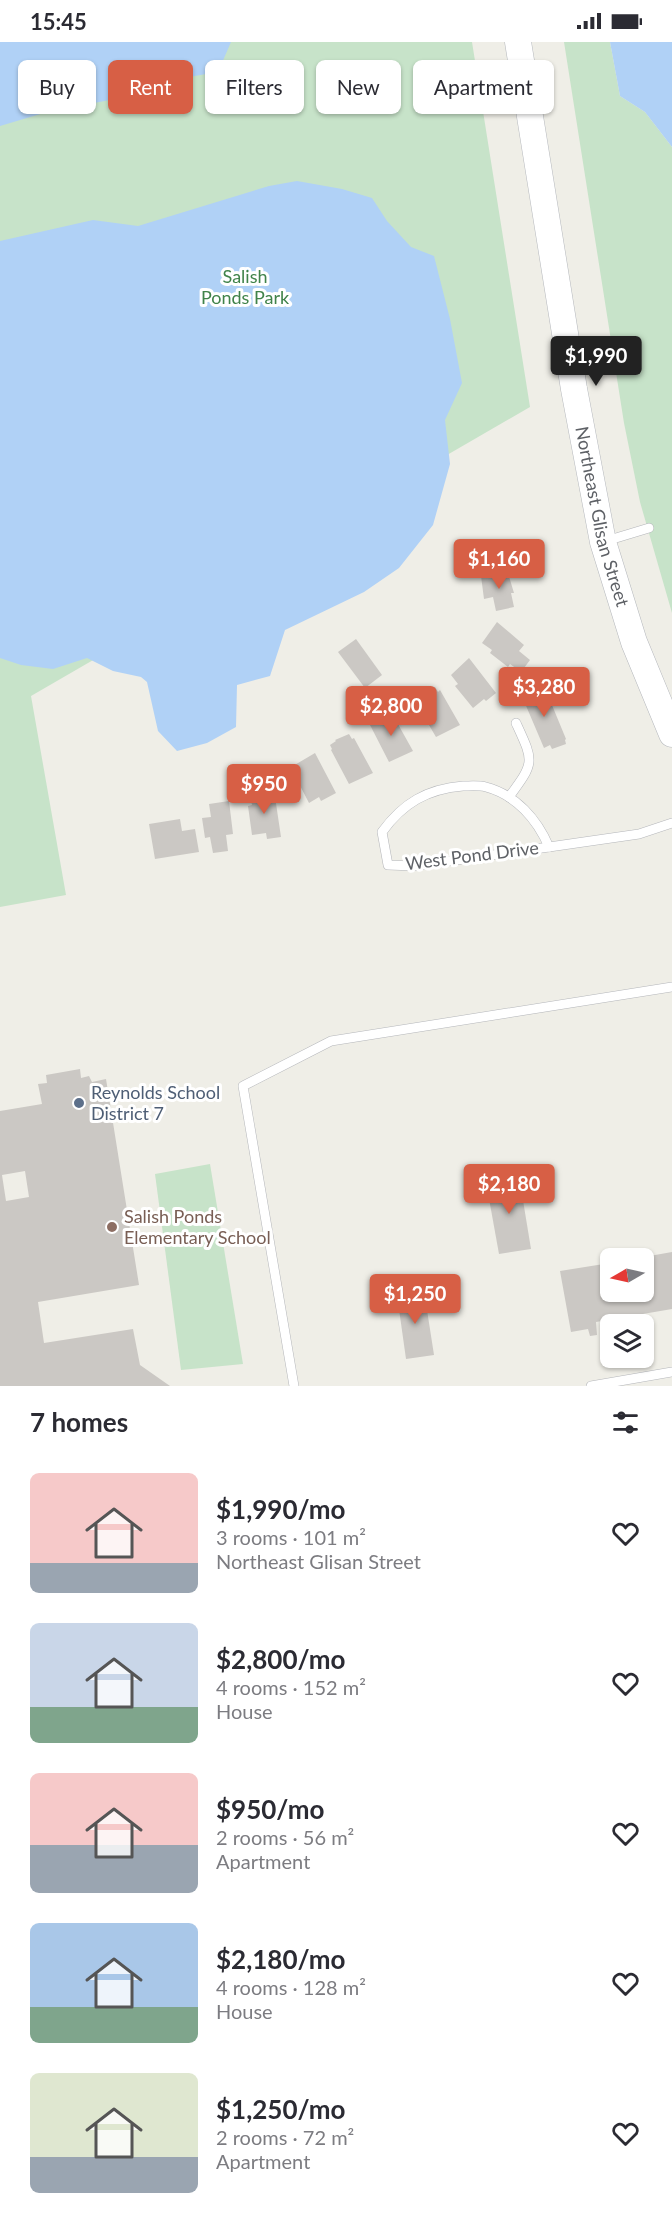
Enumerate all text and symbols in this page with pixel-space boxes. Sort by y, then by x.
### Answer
text: 15:45 [30,8,87,35]
chip: Buy [18,60,96,114]
chip: Rent [108,60,193,114]
chip: Filters [205,60,304,114]
chip: New [316,60,401,114]
chip: Apartment [413,60,554,114]
park label: Salish Ponds Park [201,265,290,308]
pin: $1,990 [547,336,645,387]
text: $1,990 [565,343,627,367]
street label: Northeast Glisan Street [571,424,634,610]
pin: $1,160 [450,539,548,590]
text: $1,160 [468,546,530,570]
pin: $3,280 [495,667,593,718]
text: $3,280 [513,674,575,698]
pin: $2,800 [342,686,440,737]
text: $2,800 [360,693,422,717]
pin: $950 [228,764,300,815]
text: $950 [241,771,287,795]
street label: West Pond Drive [404,836,540,874]
place label: Reynolds School District 7 [91,1081,220,1124]
marker: Reynolds School District 7 [72,1096,86,1110]
pin: $2,180 [460,1164,558,1215]
text: $2,180 [478,1171,540,1195]
place label: Salish Ponds Elementary School [124,1205,271,1248]
marker: Salish Ponds Elementary School [105,1220,119,1234]
north arrow [600,1248,654,1302]
map controls [600,1248,654,1368]
pin: $1,250 [366,1274,464,1325]
text: $1,250 [384,1281,446,1305]
button: layers [600,1314,654,1368]
text: 7 homes [30,1406,128,1438]
icon: filters [609,1406,642,1439]
text: $1,990/mo [216,1493,346,1525]
icon: home [78,1497,150,1569]
icon: heart [609,1517,642,1550]
text: 3 rooms · 101 m² [216,1525,366,1549]
text: Northeast Glisan Street [216,1549,421,1573]
text: $2,800/mo [216,1643,346,1675]
icon: home [78,1647,150,1719]
icon: heart [609,1667,642,1700]
text: 4 rooms · 152 m² [216,1675,366,1699]
text: House [216,1699,273,1723]
text: $950/mo [216,1793,324,1825]
icon: home [78,1797,150,1869]
icon: heart [609,1817,642,1850]
text: 2 rooms · 56 m² [216,1825,354,1849]
text: Apartment [216,1849,310,1873]
text: $2,180/mo [216,1943,346,1975]
icon: home [78,1947,150,2019]
icon: heart [609,1967,642,2000]
text: 4 rooms · 128 m² [216,1975,366,1999]
text: House [216,1999,273,2023]
text: $1,250/mo [216,2093,346,2125]
icon: home [78,2097,150,2169]
icon: heart [609,2117,642,2150]
text: 2 rooms · 72 m² [216,2125,354,2149]
text: Apartment [216,2149,310,2173]

